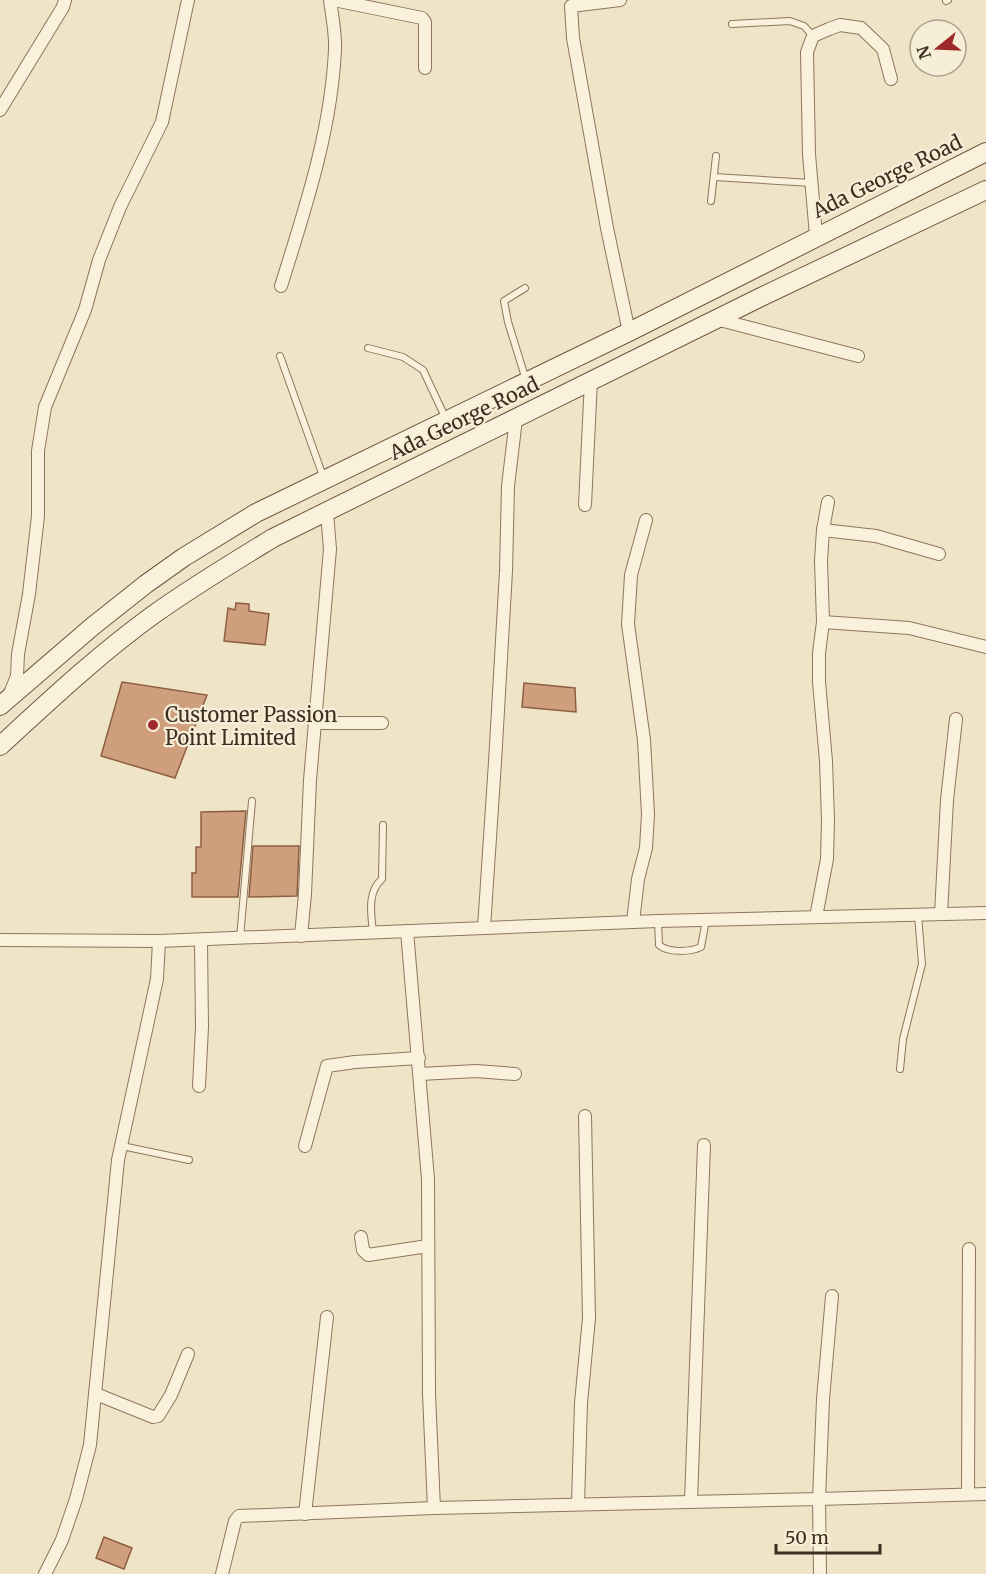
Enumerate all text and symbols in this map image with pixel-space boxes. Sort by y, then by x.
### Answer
north arrow [908,18,968,78]
text: N [912,43,935,62]
street label: Ada George Road [807,129,966,223]
street label: Ada George Road [384,371,543,465]
place label: Customer Passion Point Limited [165,702,337,750]
marker: Customer Passion Point Limited [146,718,160,732]
scale bar [776,1517,880,1555]
text: 50 m [785,1526,829,1549]

